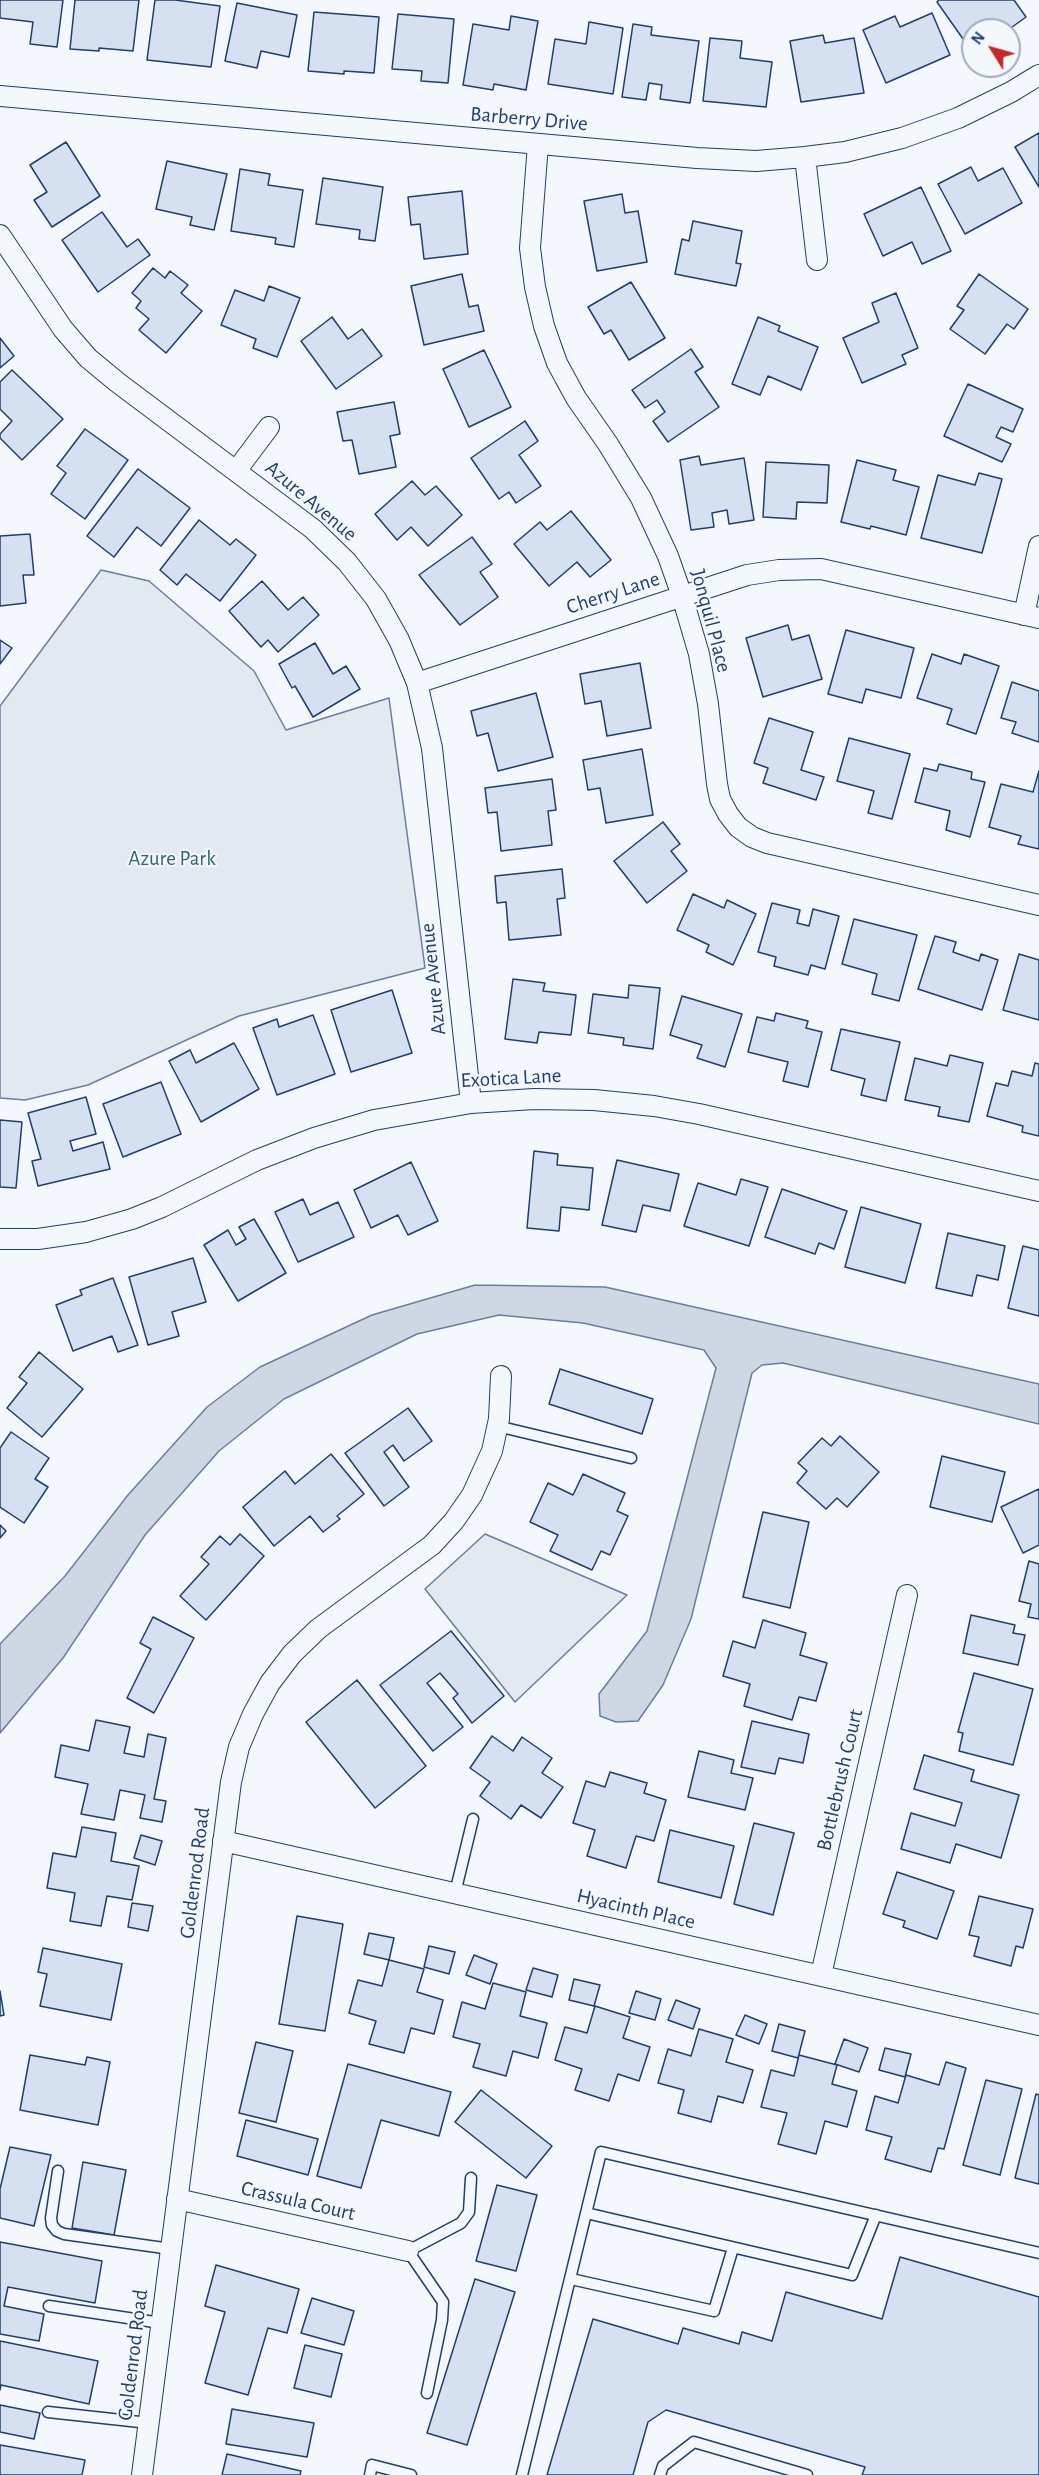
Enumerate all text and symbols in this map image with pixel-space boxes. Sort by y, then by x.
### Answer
north arrow [961,18,1021,78]
text: N [968,29,988,48]
street label: Barberry Drive [469,101,589,137]
street label: Azure Avenue [260,455,362,547]
street label: Cherry Lane [563,566,663,620]
street label: Jonquil Place [685,567,737,675]
park label: Azure Park [128,846,216,872]
street label: Azure Avenue [415,922,451,1036]
street label: Exotica Lane [460,1063,562,1093]
street label: Bottlebrush Court [811,1707,869,1853]
street label: Goldenrod Road [174,1806,216,1940]
street label: Hyacinth Place [574,1883,698,1935]
street label: Crassula Court [239,2176,357,2226]
street label: Goldenrod Road [112,2288,154,2422]

